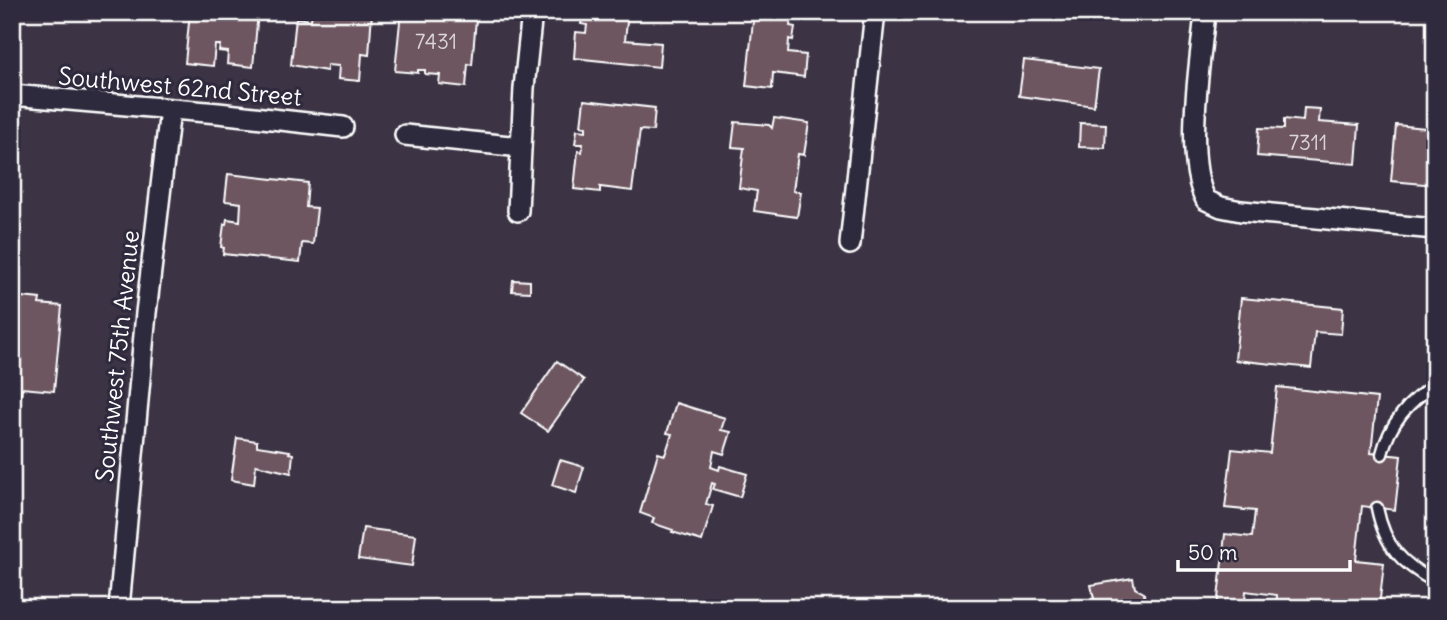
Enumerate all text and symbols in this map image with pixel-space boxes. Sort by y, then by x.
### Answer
house number: 7431 [415,28,457,55]
street label: Southwest 62nd Street [57,60,303,112]
house number: 7311 [1289,129,1327,156]
street label: Southwest 75th Avenue [89,229,145,483]
scale bar [1178,529,1349,573]
text: 50 m [1188,539,1237,566]

